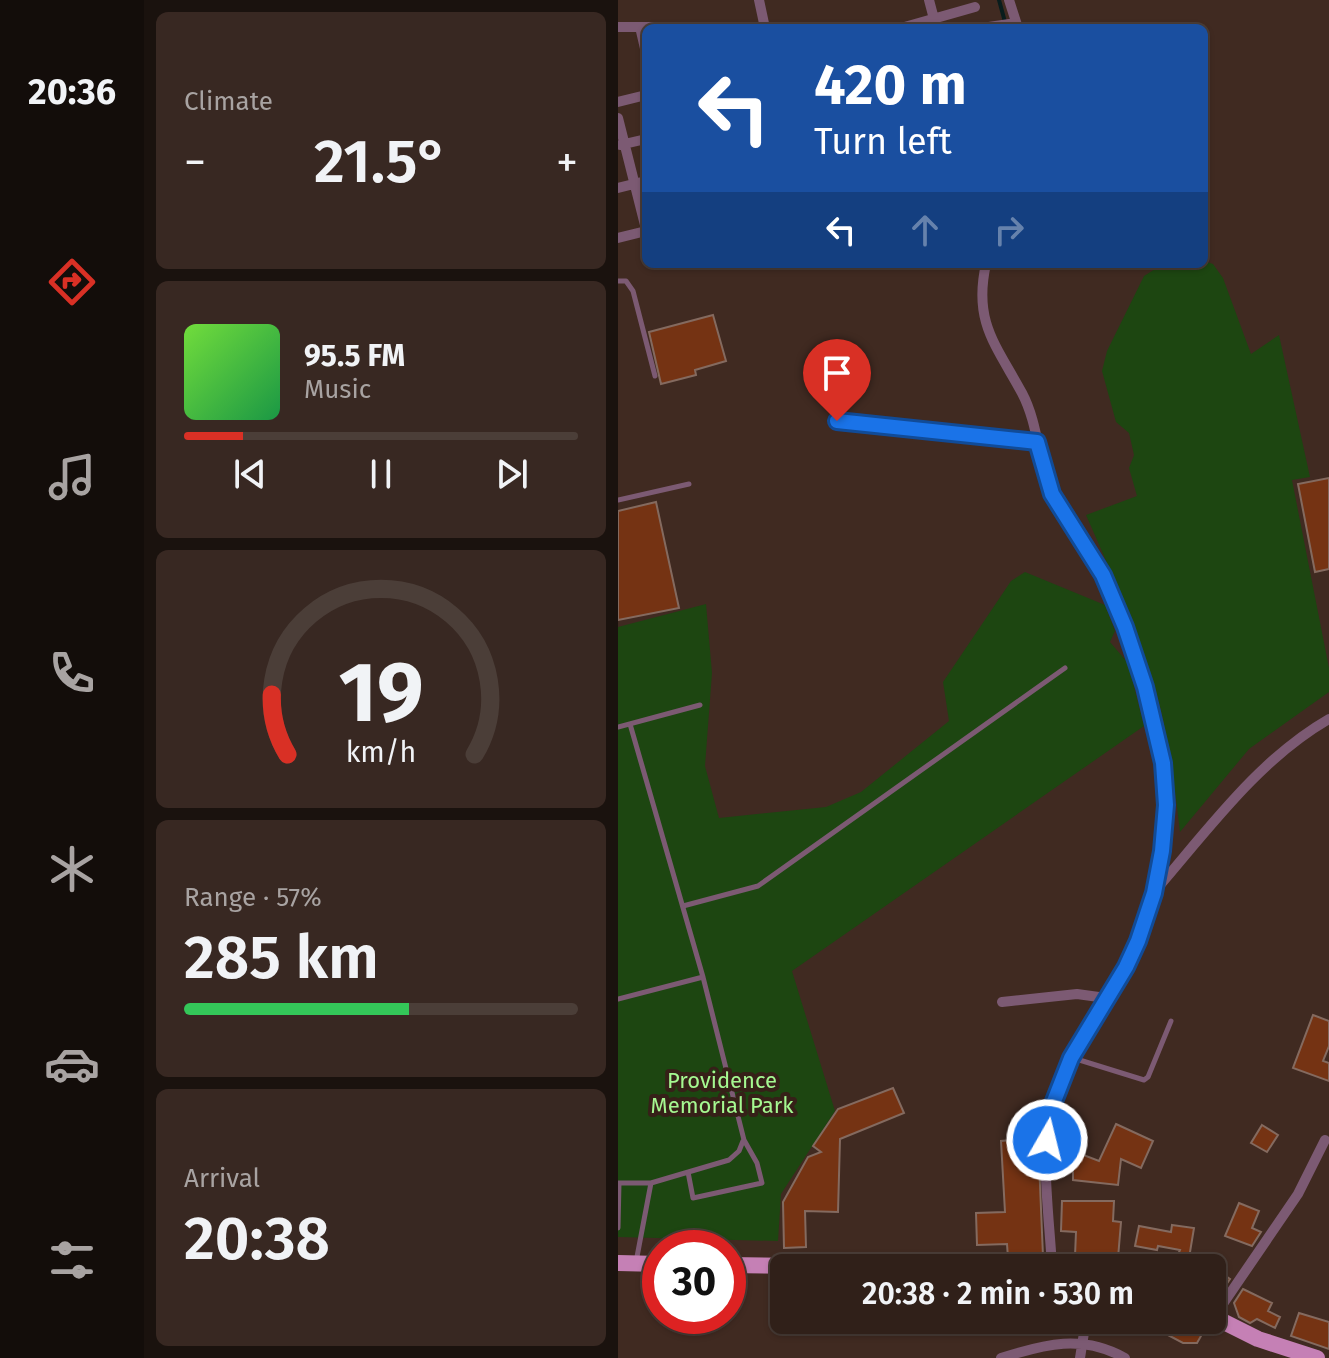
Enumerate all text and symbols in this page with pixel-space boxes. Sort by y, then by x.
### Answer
text: 420 m [814,52,967,119]
icon: left [682,56,786,160]
text: 20:36 [28,70,116,114]
text: Climate [184,86,273,117]
text: Turn left [814,120,952,164]
text: 21.5° [314,126,448,198]
text: − [184,136,206,189]
text: + [556,136,578,189]
icon: left [819,208,863,252]
icon: ahead [903,208,947,252]
icon: right [987,208,1031,252]
icon: directions [44,254,100,310]
text: 95.5 FM [304,338,405,374]
pin [803,339,871,421]
icon: arrive [815,351,859,395]
text: Music [304,374,371,405]
icon: music [44,449,100,505]
icon: previous [228,452,272,496]
icon: pause [359,452,403,496]
icon: next [490,452,534,496]
text: 19 [338,643,424,743]
icon: phone [44,645,100,701]
text: km/h [346,735,416,770]
icon: climate [44,841,100,897]
text: Range · 57% [184,882,322,913]
text: 285 km [184,922,379,994]
icon: car [44,1036,100,1092]
park label: Providence Memorial Park [651,1067,794,1119]
position arrow [1005,1098,1089,1182]
text: Arrival [184,1163,260,1194]
text: 20:38 [184,1203,330,1275]
speed limit sign: 30 [642,1230,746,1334]
icon: filters [44,1232,100,1288]
text: 20:38 · 2 min · 530 m [862,1276,1134,1312]

